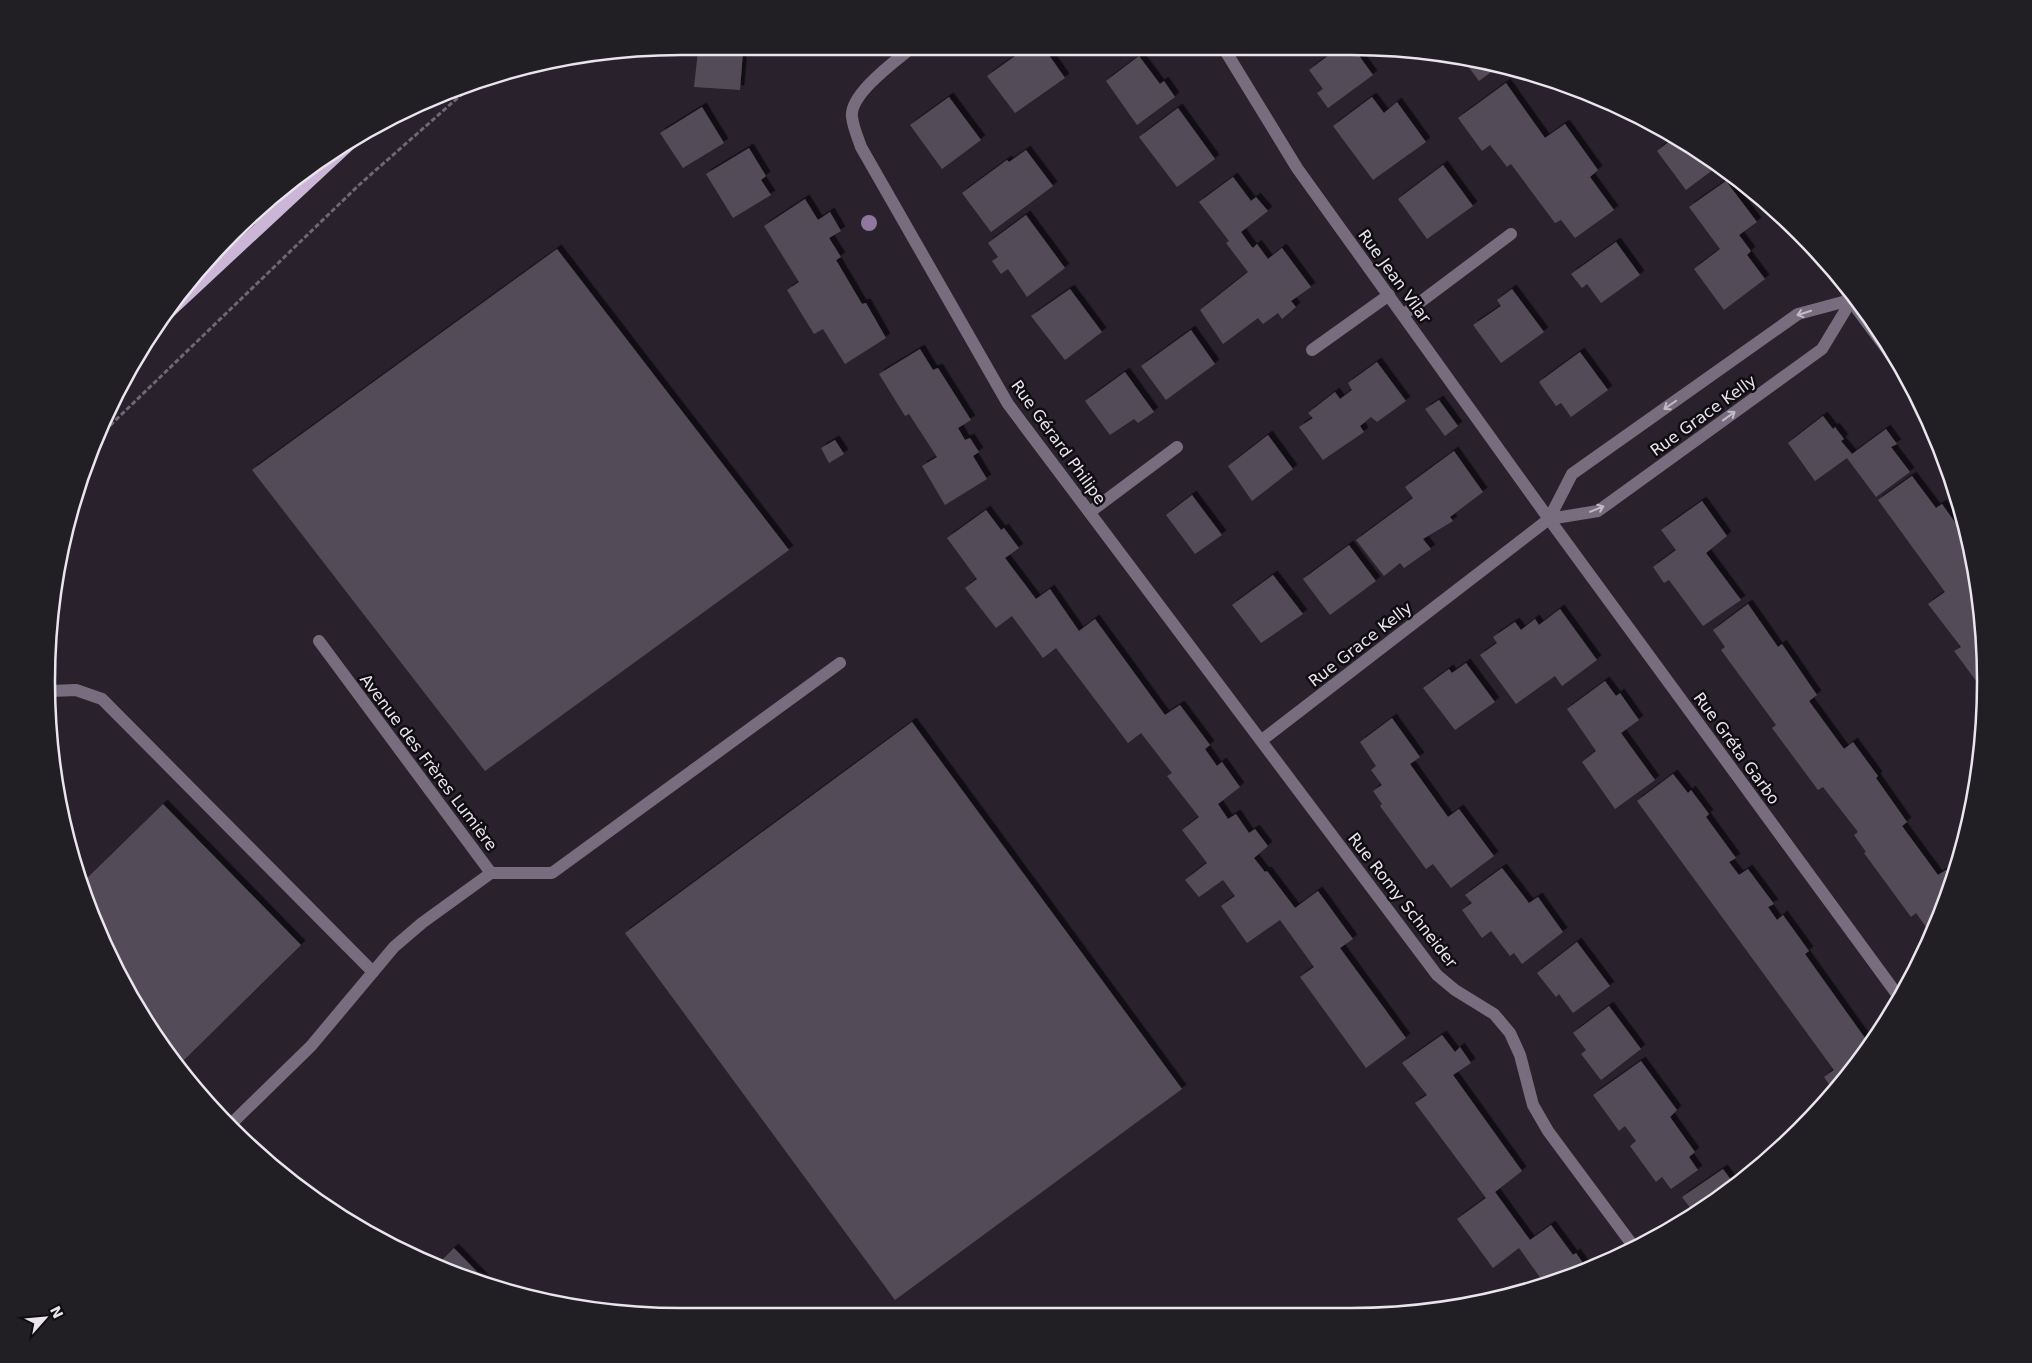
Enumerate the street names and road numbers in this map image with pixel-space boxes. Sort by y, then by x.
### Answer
street label: Rue Jean Vilar [1354,226,1435,327]
street label: Rue Grace Kelly [1647,371,1760,460]
street label: Rue Gérard Philipe [1007,377,1110,508]
street label: Rue Grace Kelly [1305,598,1416,691]
street label: Avenue des Frères Lumière [356,670,501,854]
street label: Rue Gréta Garbo [1690,689,1784,808]
street label: Rue Romy Schneider [1344,829,1461,972]

